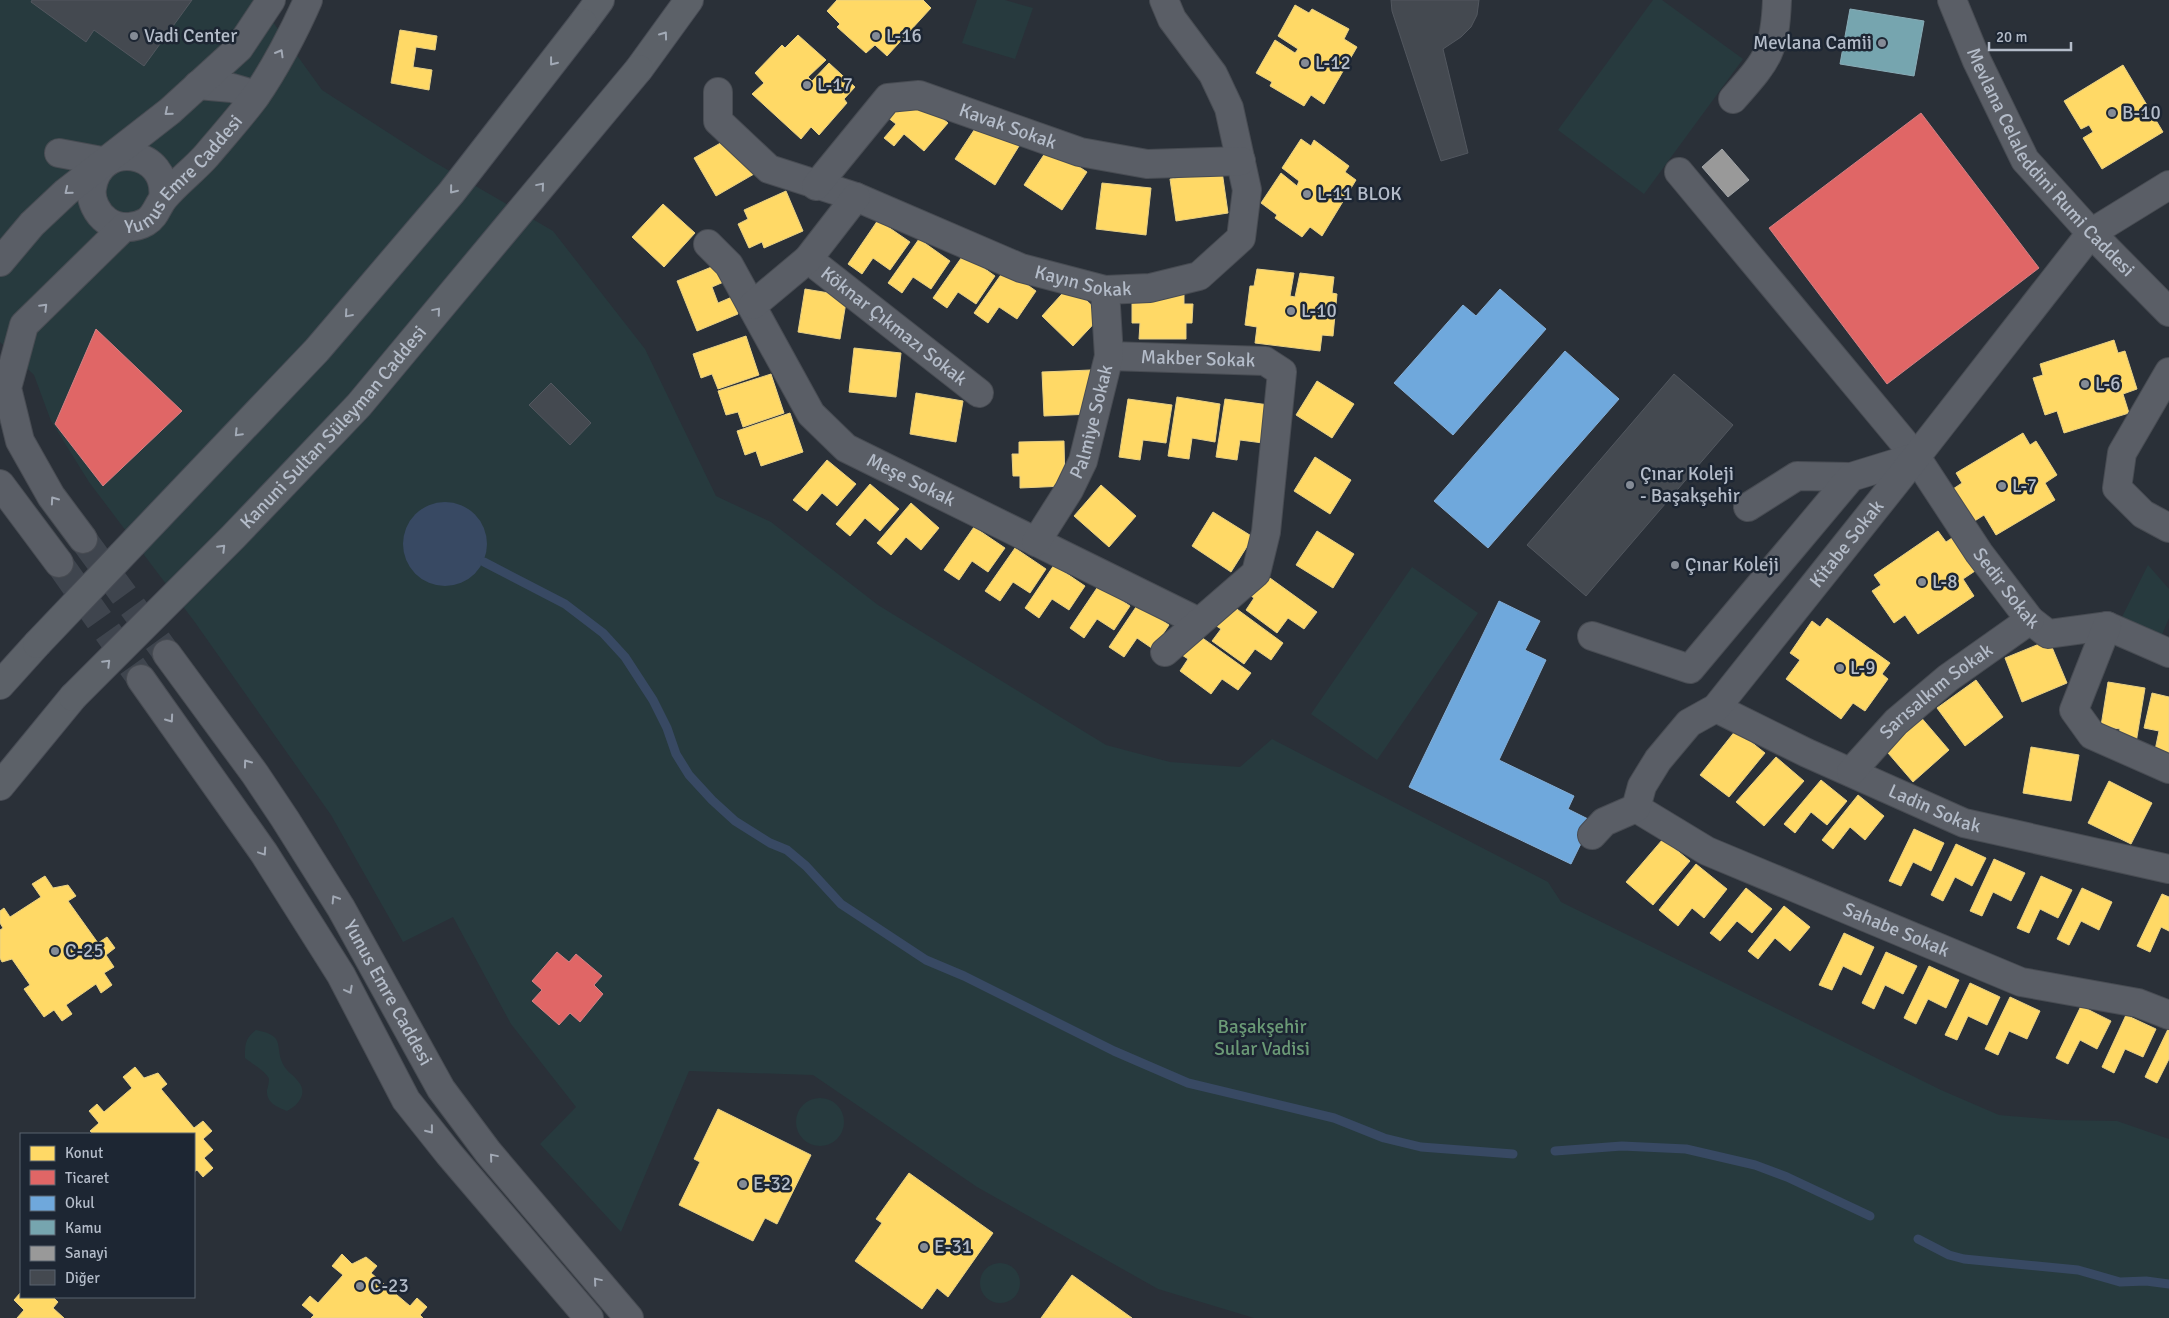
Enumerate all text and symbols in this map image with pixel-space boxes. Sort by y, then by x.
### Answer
scale bar [1989,20,2072,52]
place label: Vadi Center [144,24,237,48]
place label: L-16 [886,24,922,48]
text: 20 m [1996,28,2027,46]
marker: Vadi Center [128,30,140,42]
marker: L-16 [870,30,882,42]
one-way arrow [658,31,667,41]
place label: Mevlana Camii [1753,31,1872,55]
marker: Mevlana Camii [1876,37,1888,49]
street label: Mevlana Celaleddini Rumi Caddesi [1961,44,2140,282]
one-way arrow [274,49,284,58]
place label: L-12 [1315,51,1351,75]
one-way arrow [551,56,559,65]
marker: L-12 [1299,57,1311,69]
place label: L-17 [817,73,853,97]
marker: L-17 [801,79,813,91]
street label: Kavak Sokak [956,98,1060,155]
place label: B-10 [2122,101,2161,125]
one-way arrow [164,107,173,116]
marker: B-10 [2106,107,2118,119]
street label: Yunus Emre Caddesi [124,110,248,239]
place label: L-11 BLOK [1317,182,1402,206]
one-way arrow [536,183,545,192]
one-way arrow [451,184,459,193]
one-way arrow [64,185,73,194]
marker: L-11 BLOK [1301,188,1313,200]
street label: Kayın Sokak [1032,260,1132,302]
street label: Köknar Çıkmazı Sokak [816,261,972,391]
place label: L-10 [1301,299,1337,323]
one-way arrow [39,303,48,312]
marker: L-10 [1285,305,1297,317]
one-way arrow [345,308,354,317]
one-way arrow [431,308,440,317]
street label: Kanuni Sultan Süleyman Caddesi [235,321,432,534]
street label: Makber Sokak [1140,345,1256,373]
street label: Palmiye Sokak [1064,362,1119,483]
place label: L-6 [2095,372,2120,396]
marker: L-6 [2079,378,2091,390]
one-way arrow [235,427,244,436]
street label: Meşe Sokak [863,448,960,512]
place label: Çınar Koleji - Başakşehir [1640,462,1740,508]
place label: L-7 [2012,474,2037,498]
marker: Çınar Koleji - Başakşehir [1624,479,1636,491]
marker: L-7 [1996,480,2008,492]
street label: Kitabe Sokak [1805,495,1889,593]
one-way arrow [51,496,60,505]
street label: Sedir Sokak [1967,543,2044,635]
one-way arrow [216,545,225,554]
place label: Çınar Koleji [1685,553,1779,577]
marker: Çınar Koleji [1669,559,1681,571]
place label: L-8 [1932,570,1957,594]
marker: L-8 [1916,576,1928,588]
street label: Sarısalkım Sokak [1874,638,1998,744]
place label: L-9 [1850,656,1875,680]
one-way arrow [101,660,110,669]
marker: L-9 [1834,662,1846,674]
one-way arrow [164,713,172,722]
one-way arrow [244,759,253,769]
street label: Ladin Sokak [1885,779,1983,838]
one-way arrow [257,846,267,855]
one-way arrow [332,895,342,904]
street label: Sahabe Sokak [1839,897,1953,963]
street label: Yunus Emre Caddesi [338,916,438,1070]
place label: C-25 [65,939,104,963]
marker: C-25 [49,945,61,957]
one-way arrow [343,985,353,994]
park label: Başakşehir Sular Vadisi [1214,1015,1310,1061]
one-way arrow [425,1124,433,1133]
legend [20,1133,195,1298]
text: Konut [65,1144,103,1162]
one-way arrow [489,1153,498,1162]
text: Ticaret [65,1169,109,1187]
place label: E-32 [753,1172,791,1196]
marker: E-32 [737,1178,749,1190]
text: Okul [65,1194,95,1212]
text: Kamu [65,1219,102,1237]
place label: E-31 [934,1235,972,1259]
marker: E-31 [918,1241,930,1253]
text: Sanayi [65,1244,108,1262]
text: Diğer [65,1269,100,1287]
place label: C-23 [370,1274,409,1298]
one-way arrow [594,1277,603,1286]
marker: C-23 [354,1280,366,1292]

